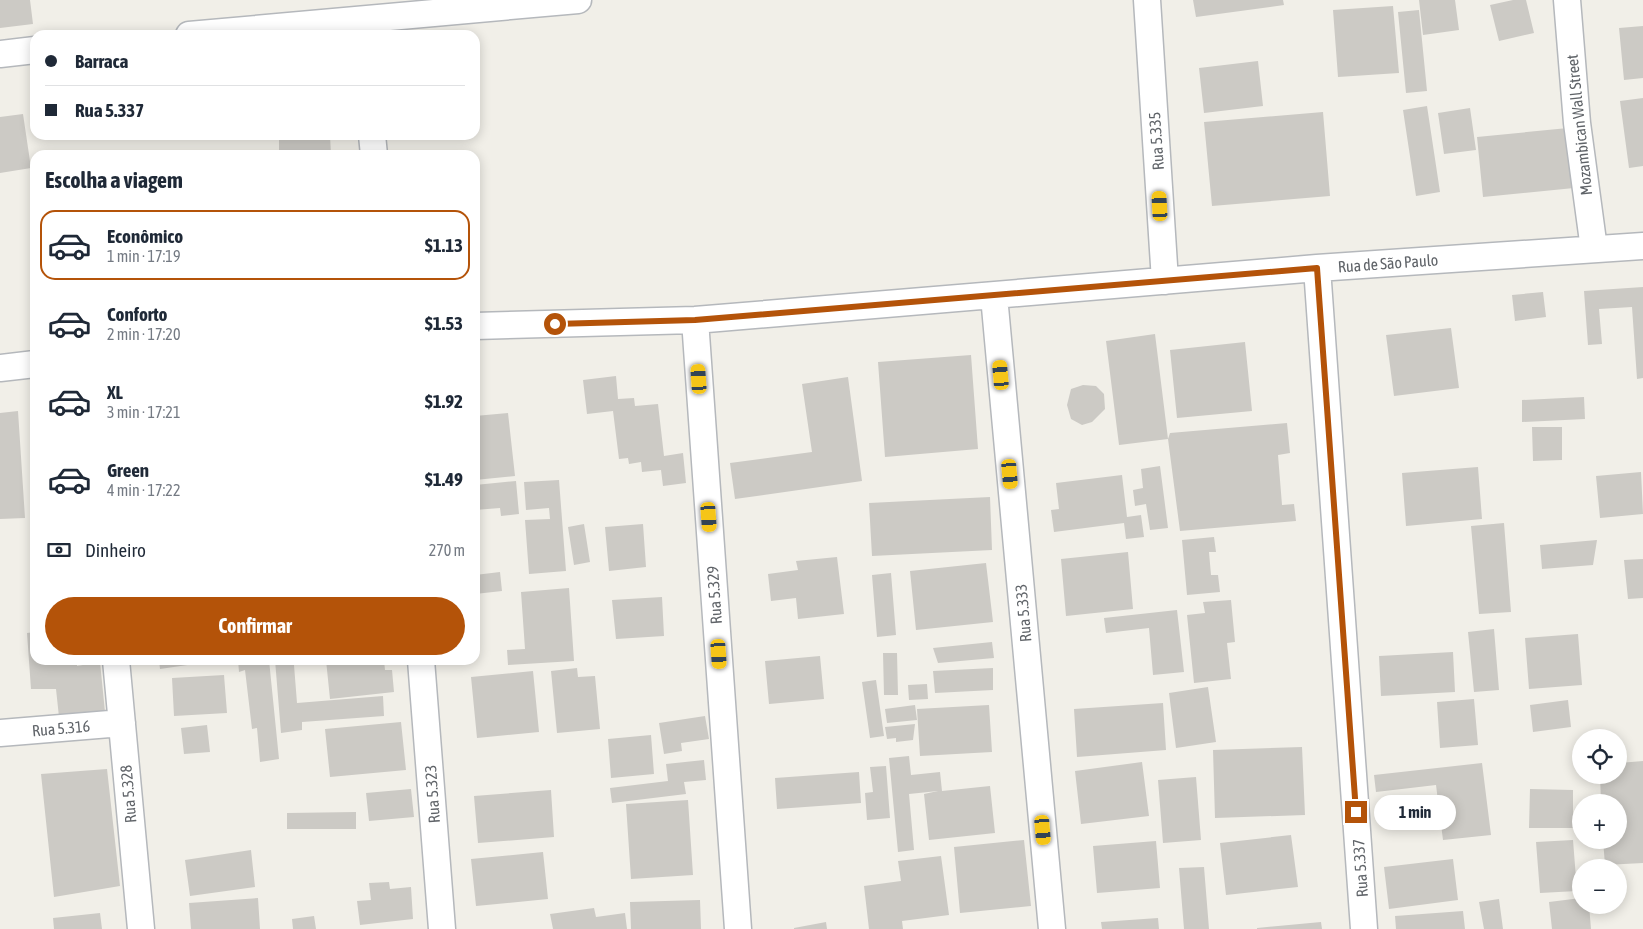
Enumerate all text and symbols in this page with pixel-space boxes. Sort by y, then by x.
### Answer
text: Barraca [75,50,128,72]
street label: Mozambican Wall Street [1563,53,1595,196]
text: Rua 5.337 [75,99,144,121]
street label: Rua 5.335 [1145,111,1167,171]
text: Escolha a viagem [45,167,183,193]
car [1151,191,1168,221]
icon: car [47,223,92,268]
text: Econômico [107,225,183,247]
text: $1.13 [425,234,463,256]
text: 1 min · 17:19 [107,247,180,265]
street label: Rua de São Paulo [1337,251,1439,275]
icon: car [47,301,92,346]
text: Conforto [107,303,168,325]
text: $1.53 [425,312,463,334]
route start [544,313,566,335]
text: 2 min · 17:20 [107,325,180,343]
car [992,359,1009,391]
car [690,364,707,394]
icon: car [47,379,92,424]
text: XL [107,381,123,403]
text: $1.92 [425,390,463,412]
text: 3 min · 17:21 [107,403,180,421]
icon: car [47,457,92,502]
car [1001,458,1018,490]
text: Green [107,459,149,481]
text: $1.49 [425,468,463,490]
text: 4 min · 17:22 [107,481,180,499]
car [700,502,717,532]
icon: cash [45,536,73,564]
text: Dinheiro [85,539,146,561]
text: 270 m [429,541,465,559]
street label: Rua 5.329 [703,565,725,625]
street label: Rua 5.333 [1011,583,1035,643]
button: Confirmar [45,597,465,655]
car [710,639,727,669]
street label: Rua 5.316 [31,716,91,740]
map controls [1572,729,1627,914]
button: locate [1572,729,1627,784]
street label: Rua 5.328 [116,764,140,824]
street label: Rua 5.323 [421,764,443,824]
callout: 1 min [1374,794,1456,830]
button: + [1572,794,1627,849]
route end [1345,801,1367,823]
text: 1 min [1399,803,1431,821]
car [1034,814,1051,846]
street label: Rua 5.337 [1349,838,1371,898]
button: − [1572,859,1627,914]

